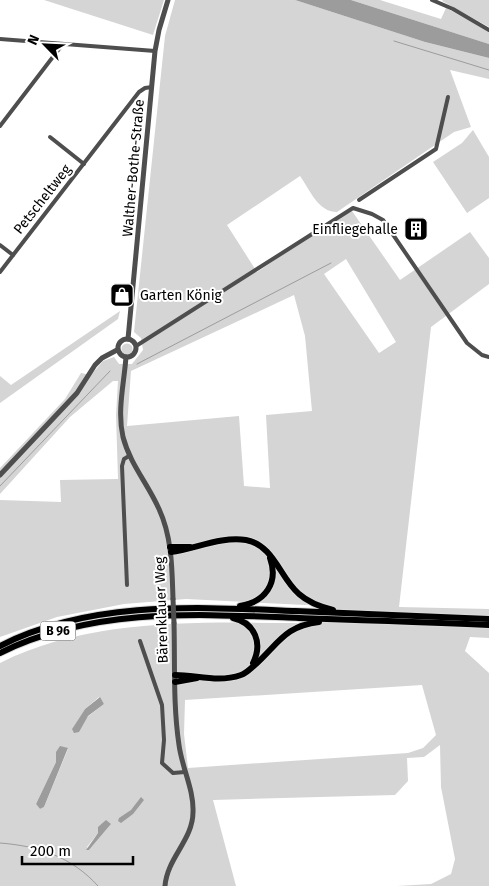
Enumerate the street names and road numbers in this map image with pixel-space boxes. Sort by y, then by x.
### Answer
street label: Walther-Bothe-Straße [119,99,148,238]
street label: Petscheltweg [10,161,75,237]
street label: Bärenklauer Weg [151,556,172,664]
road number: B 96 [40,622,76,640]

